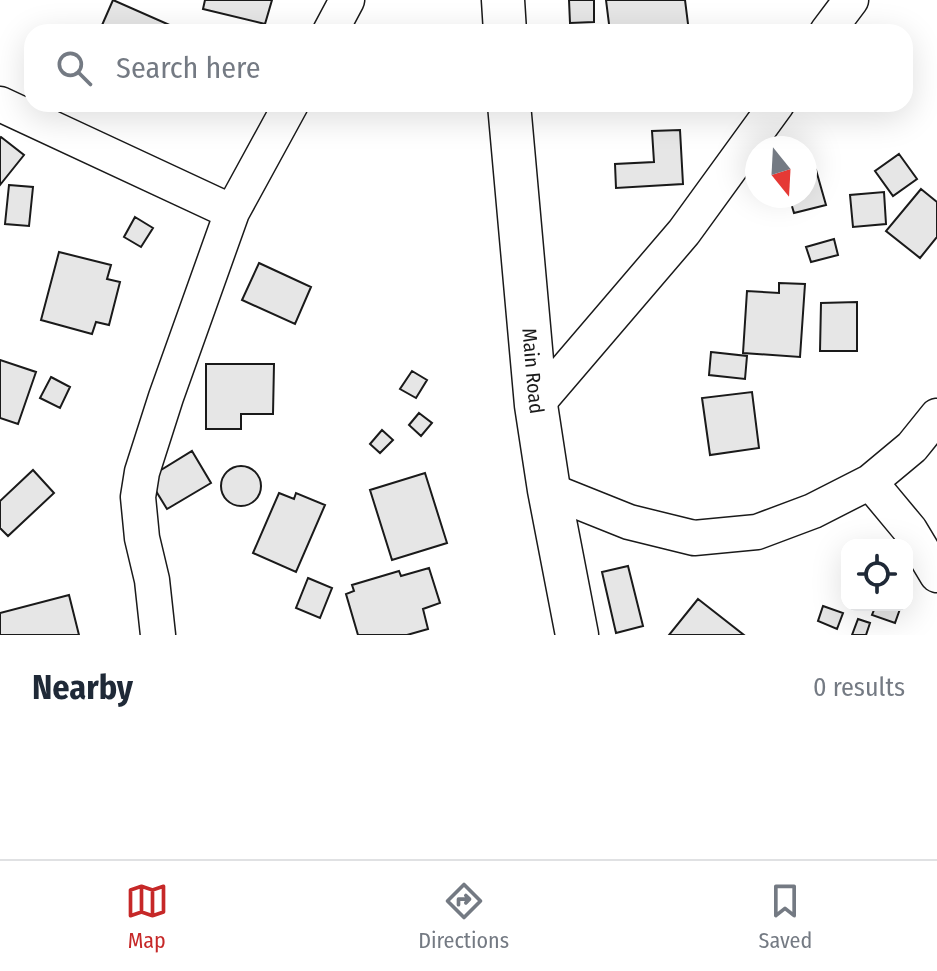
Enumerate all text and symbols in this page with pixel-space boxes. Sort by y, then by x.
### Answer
search box [24,24,913,112]
icon: search [52,46,96,90]
text: Search here [116,50,261,86]
north arrow [745,136,817,208]
street label: Main Road [517,327,549,415]
map controls [841,539,913,611]
button: locate [841,539,913,611]
text: Nearby [32,667,133,708]
text: 0 results [813,672,905,703]
tab: Map [125,879,169,954]
tab: Directions [418,879,509,954]
tab: Saved [759,879,812,954]

